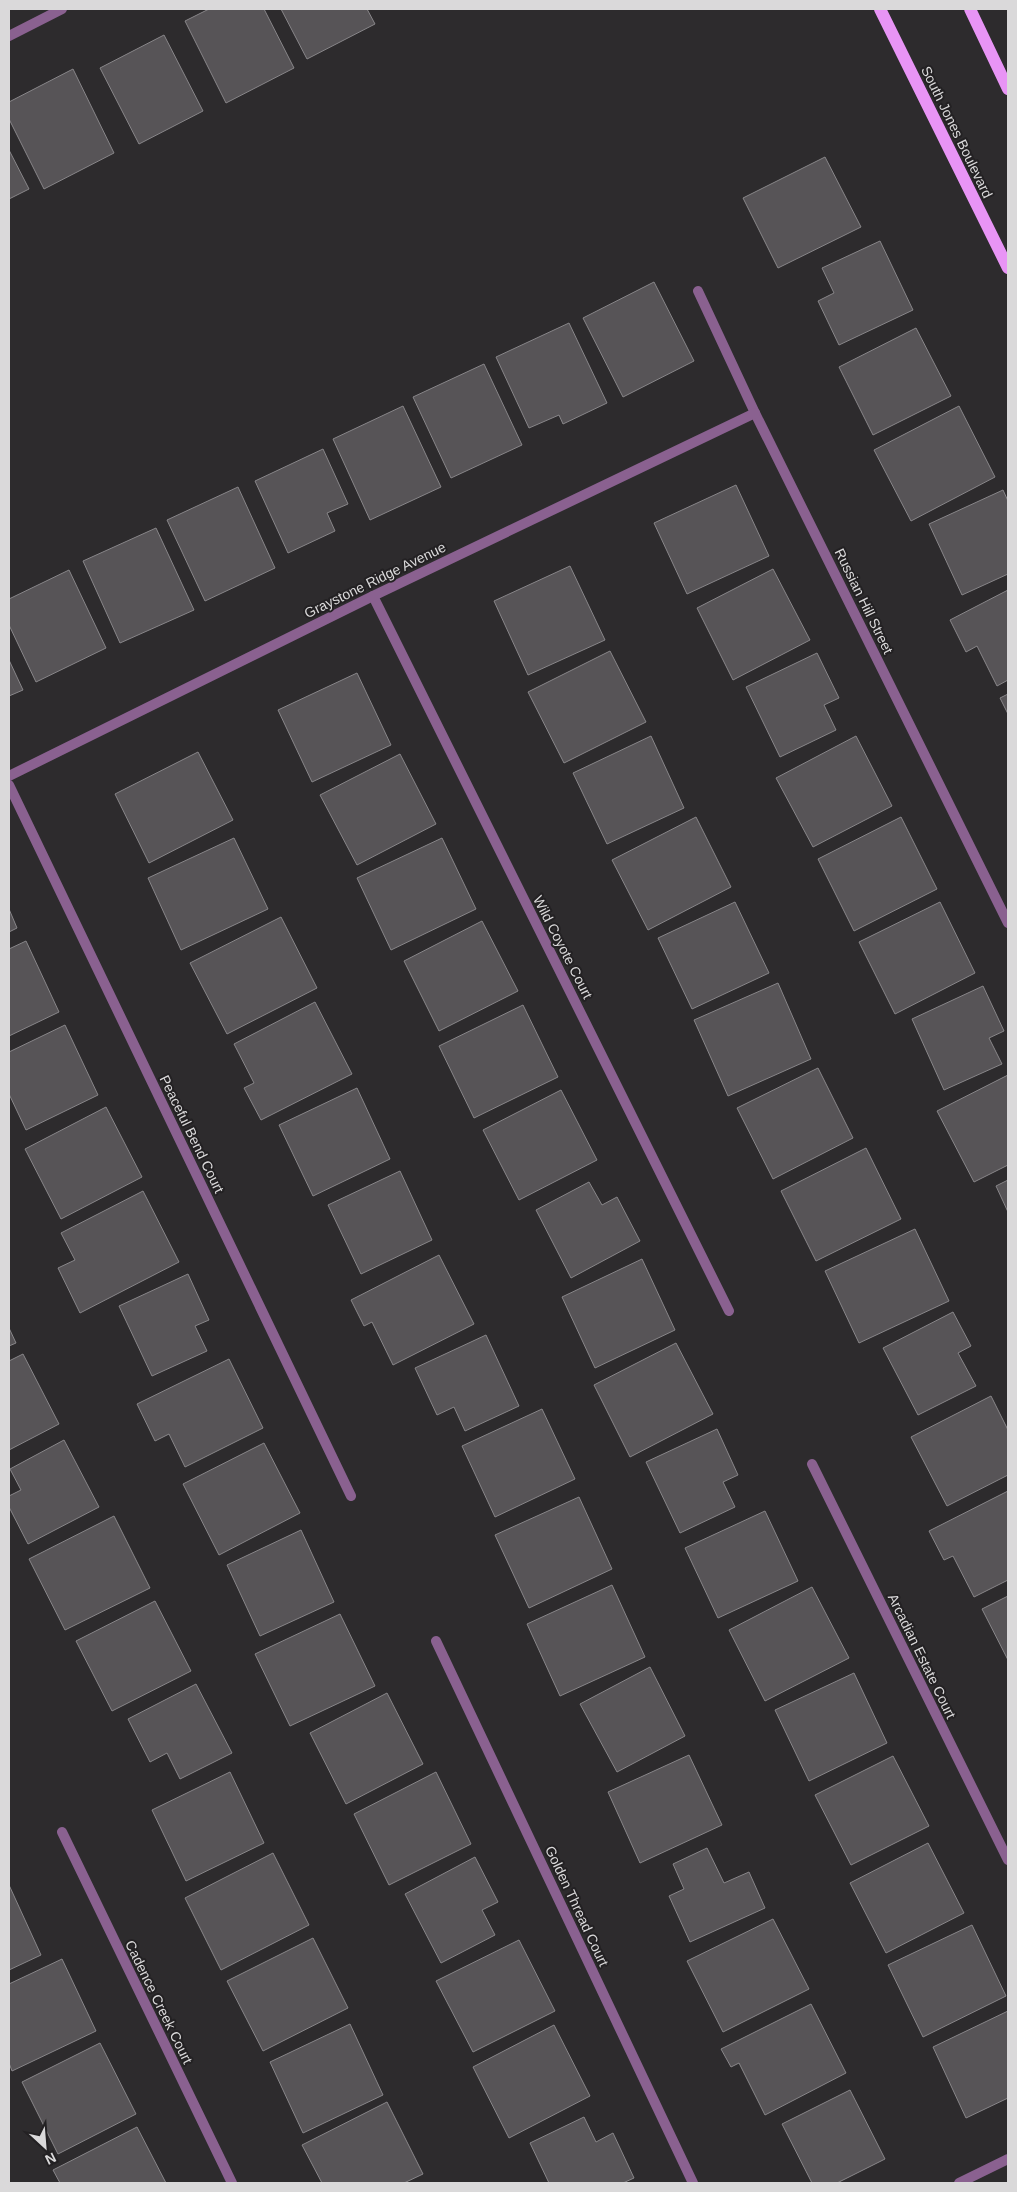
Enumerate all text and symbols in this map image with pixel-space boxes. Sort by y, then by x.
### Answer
street label: South Jones Boulevard [918,63,996,201]
street label: Graystone Ridge Avenue [302,539,449,621]
street label: Russian Hill Street [832,546,896,656]
street label: Wild Coyote Court [530,893,596,1001]
street label: Peaceful Bend Court [156,1072,228,1196]
street label: Arcadian Estate Court [885,1591,959,1721]
street label: Golden Thread Court [542,1843,612,1969]
street label: Cadence Creek Court [122,1938,196,2066]
north arrow [20,2122,70,2172]
text: N [43,2149,59,2168]

